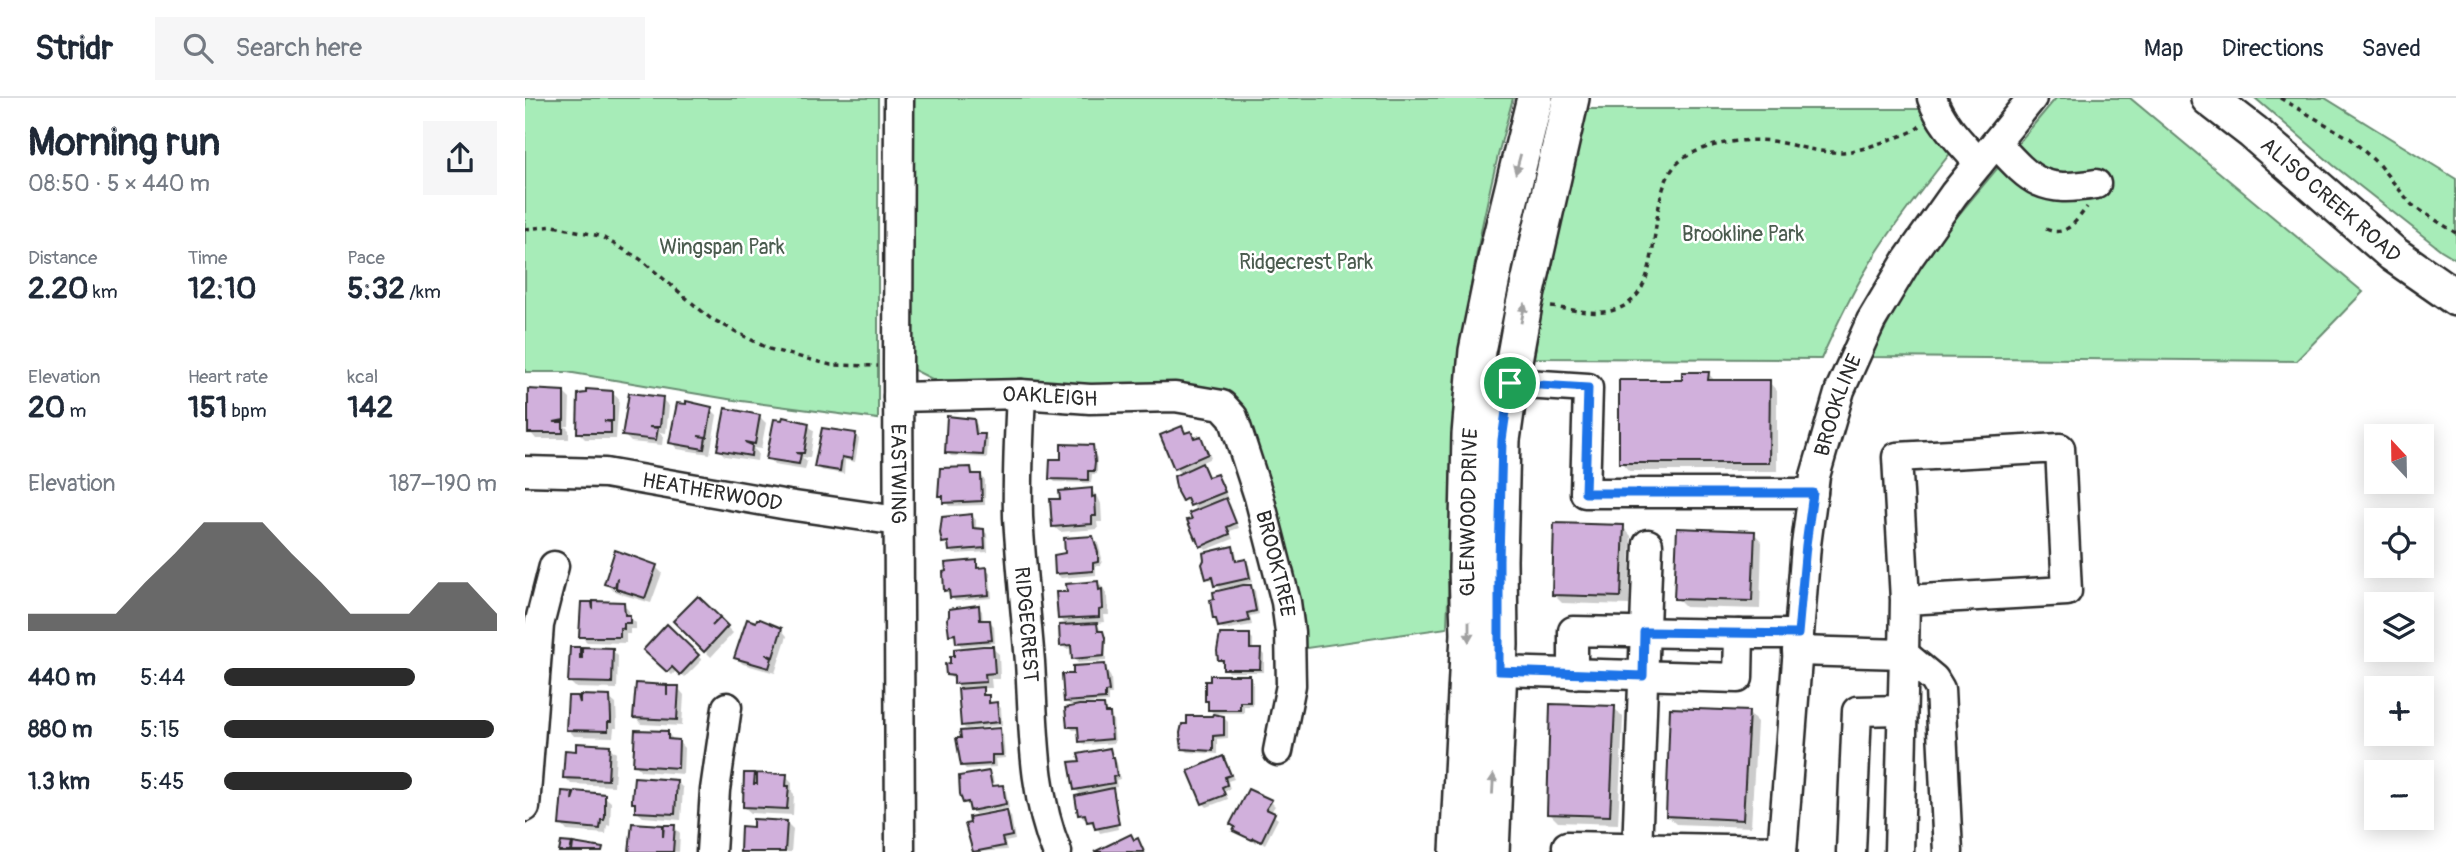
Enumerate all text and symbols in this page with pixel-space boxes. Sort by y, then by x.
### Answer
search box [155,17,645,80]
text: Stridr [35,28,113,69]
icon: search [179,29,217,67]
text: Search here [235,32,362,64]
text: Map [2144,34,2184,63]
text: Directions [2222,34,2323,63]
text: Saved [2361,34,2421,63]
text: Morning run [28,119,220,167]
button: share [423,121,497,195]
street label: ALISO CREEK ROAD [2255,132,2406,269]
one-way arrow [1512,153,1523,175]
text: 08:50 · 5 × 440 m [28,169,210,198]
park label: Brookline Park [1682,221,1804,248]
park label: Wingspan Park [659,234,785,261]
text: Distance [28,246,97,270]
text: Time [188,246,227,270]
text: Pace [347,246,385,270]
park label: Ridgecrest Park [1239,249,1373,276]
text: 2.20 [28,270,89,307]
text: 12:10 [188,270,256,307]
text: 5:32 [347,270,405,307]
text: km [89,280,118,304]
text: /km [405,280,441,304]
one-way arrow [1517,302,1528,324]
street label: BROOKLINE [1808,350,1868,459]
pin [1480,353,1540,413]
icon: arrive [1491,364,1529,402]
text: Elevation [28,365,100,389]
text: Heart rate [188,365,268,389]
text: kcal [347,365,378,389]
street label: OAKLEIGH [1002,381,1098,413]
text: 20 [28,389,65,426]
text: 151 [188,389,227,426]
text: 142 [347,389,393,426]
text: m [65,399,86,423]
text: bpm [227,399,267,423]
street label: EASTWING [884,424,912,524]
north arrow [2364,424,2434,494]
map controls [2364,424,2434,830]
street label: GLENWOOD DRIVE [1454,427,1485,597]
street label: HEATHERWOOD [640,467,785,518]
text: Elevation [28,469,116,498]
text: 187–190 m [389,469,497,498]
street label: BROOKTREE [1249,507,1301,619]
button: locate [2364,508,2434,578]
street label: RIDGECREST [1008,566,1044,683]
button: layers [2364,592,2434,662]
one-way arrow [1463,621,1475,643]
text: 440 m [28,663,96,692]
text: 5:44 [140,663,185,692]
button: + [2364,676,2434,746]
text: 880 m [28,715,92,744]
text: 5:15 [140,715,180,744]
button: − [2364,760,2434,830]
text: 1.3 km [28,767,90,796]
text: 5:45 [140,767,184,796]
one-way arrow [1487,773,1498,795]

